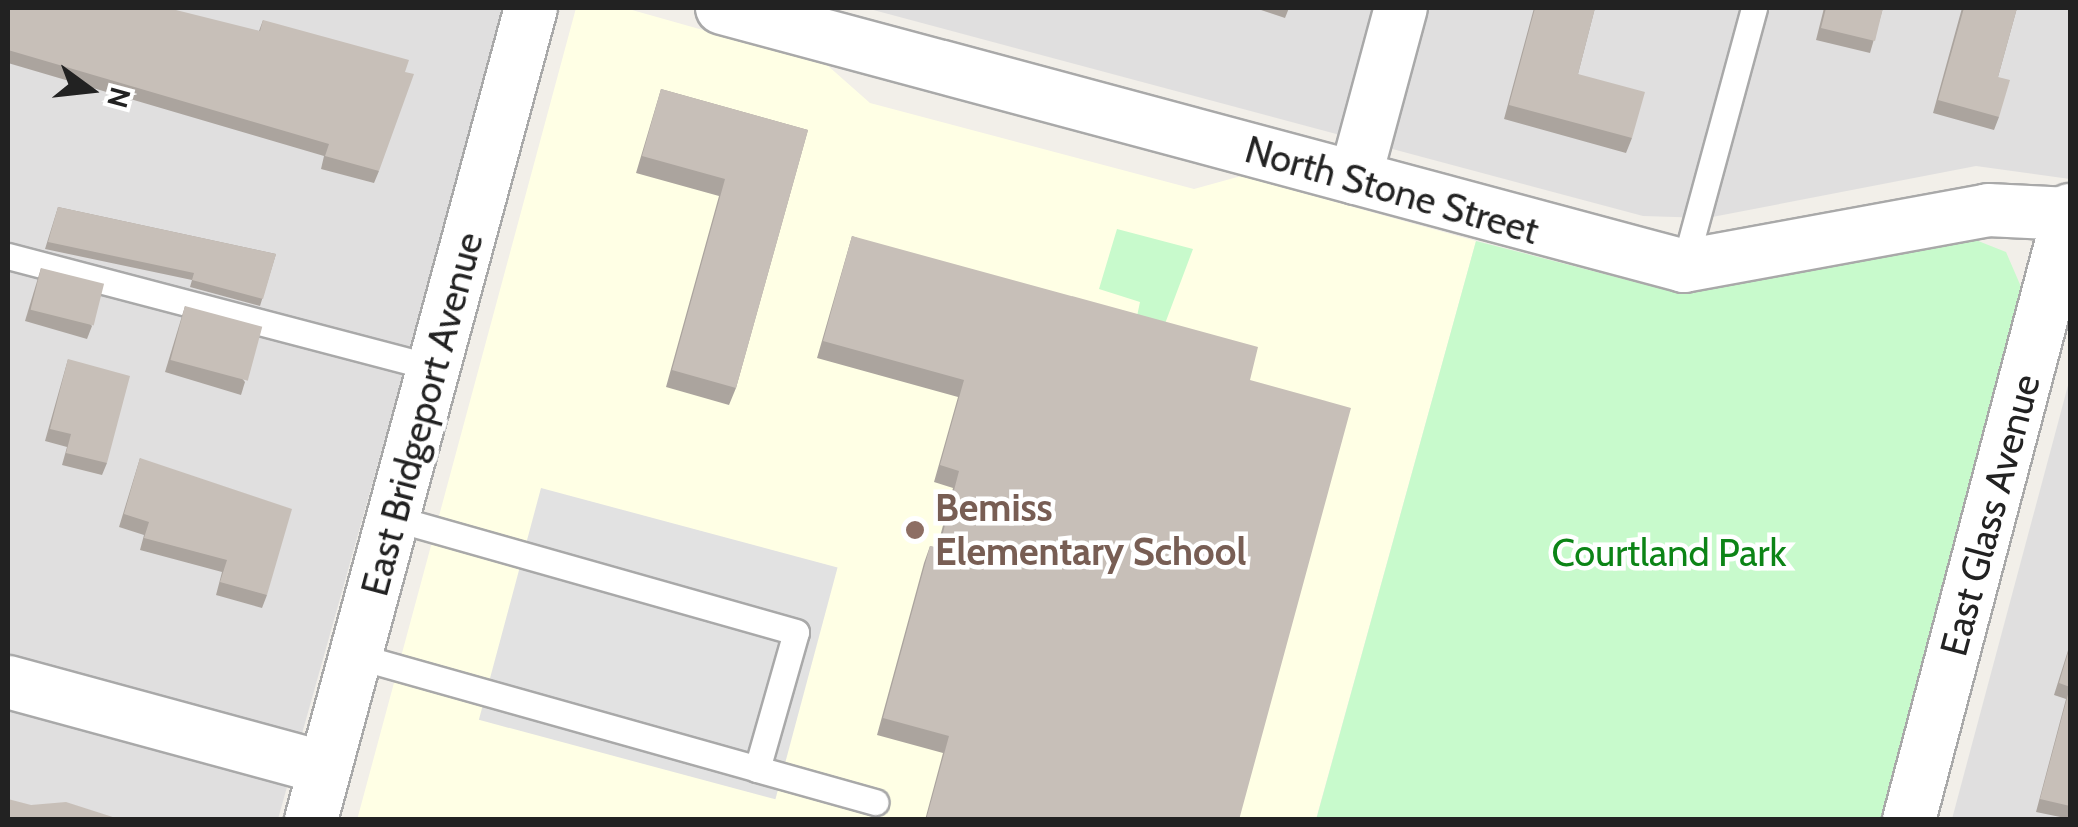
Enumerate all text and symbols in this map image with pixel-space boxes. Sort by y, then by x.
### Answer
north arrow [40,40,140,140]
text: N [100,84,138,112]
street label: North Stone Street [1240,126,1544,254]
street label: East Bridgeport Avenue [352,227,492,601]
street label: East Glass Avenue [1931,369,2049,661]
place label: Bemiss Elementary School [935,485,1246,574]
marker: Bemiss Elementary School [904,519,926,541]
park label: Courtland Park [1551,530,1787,576]

